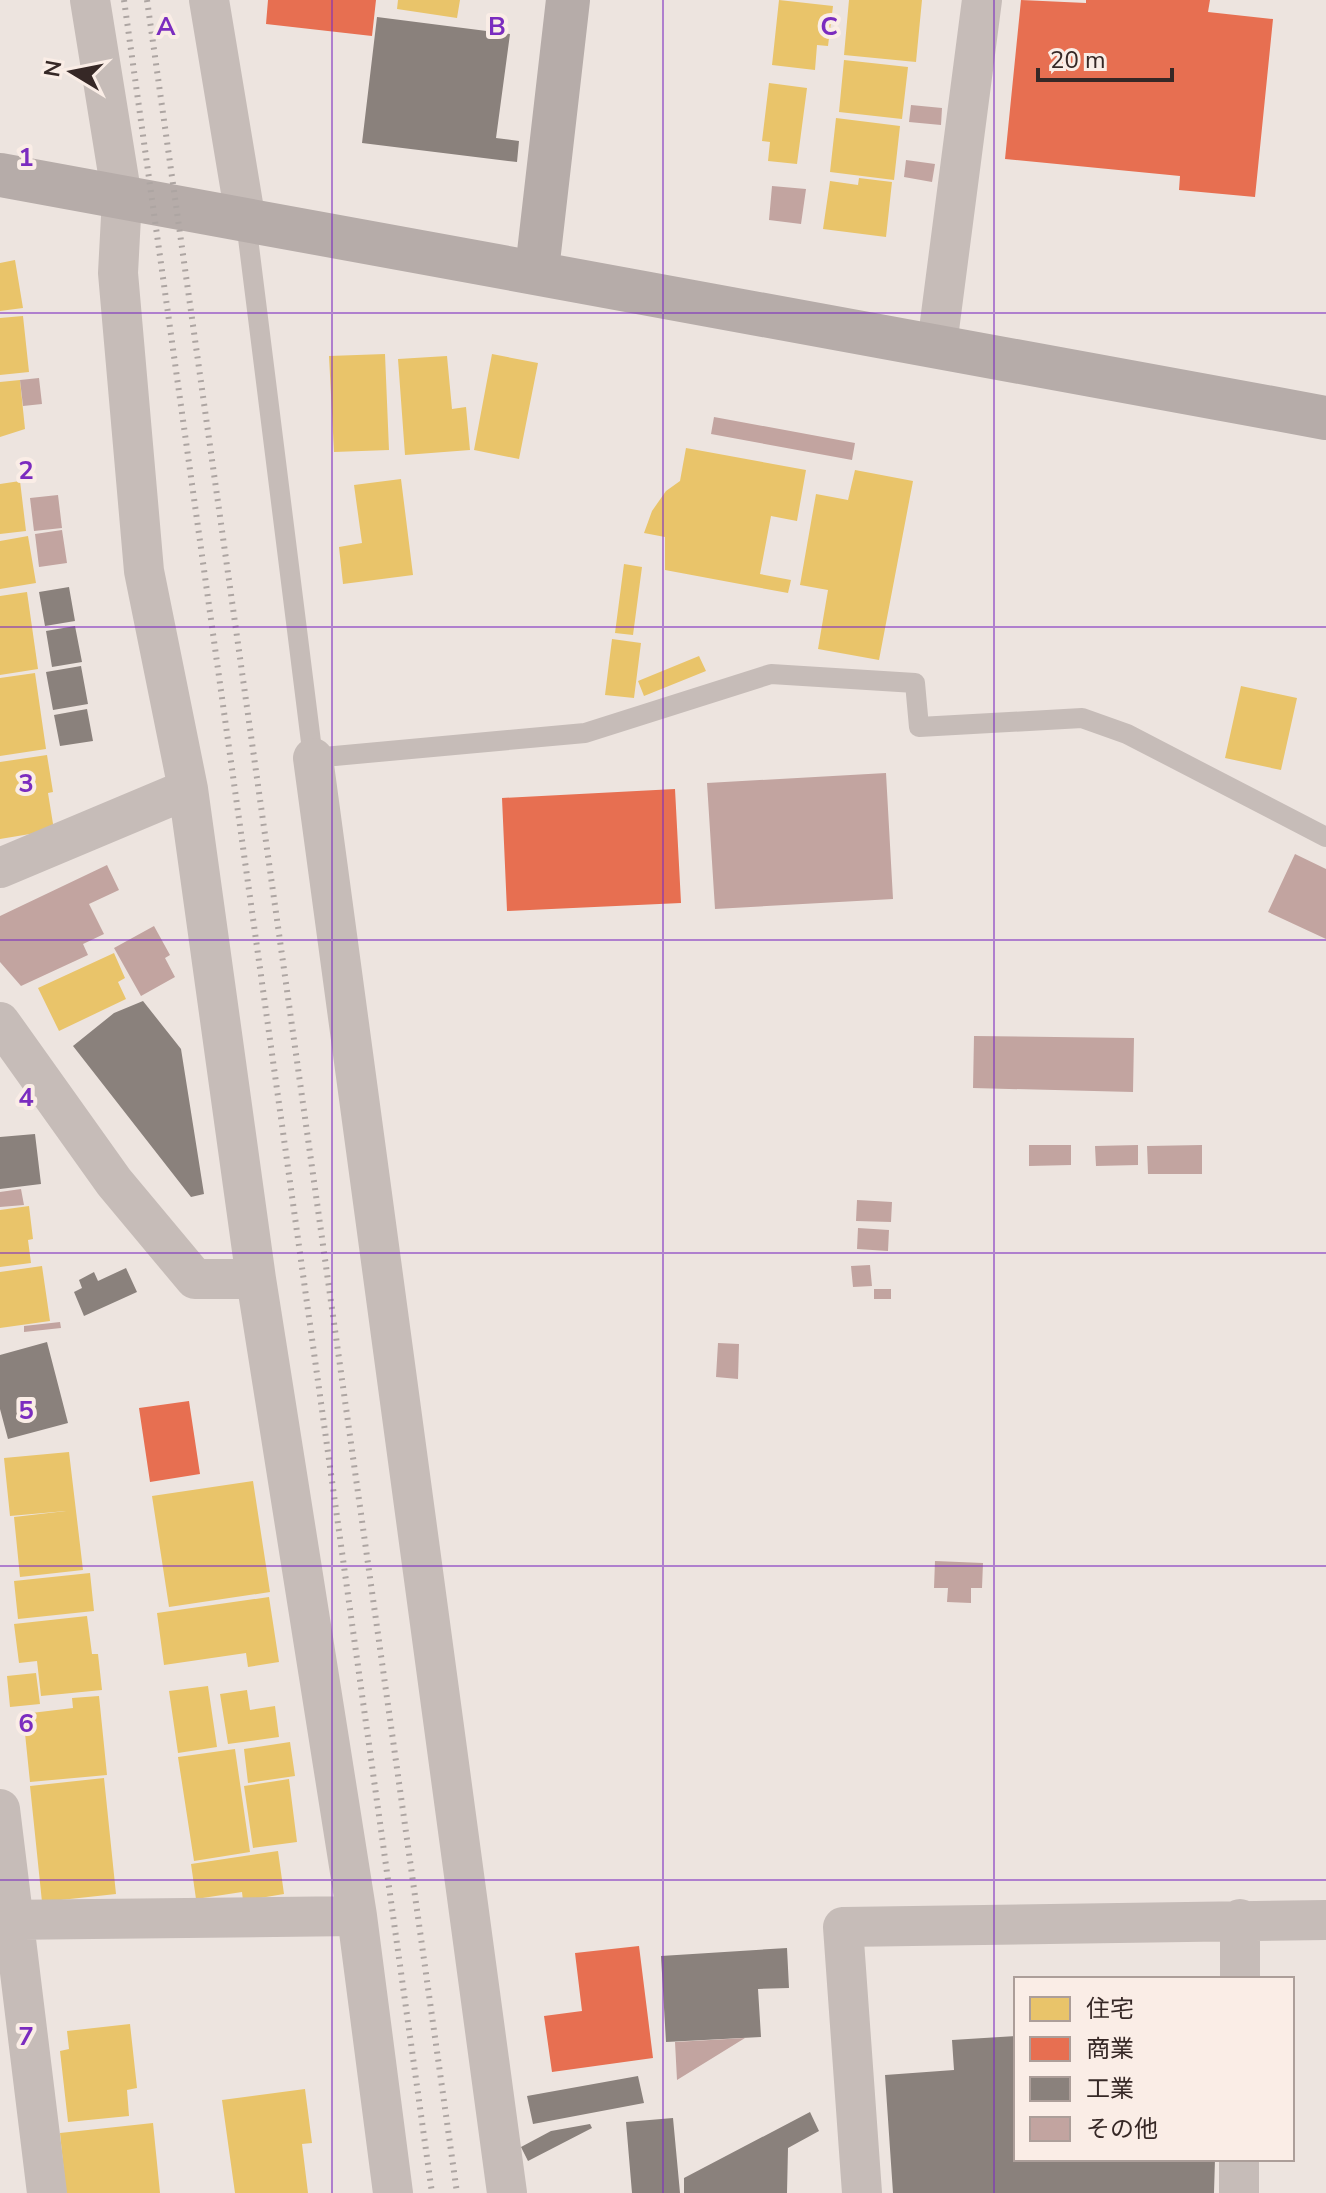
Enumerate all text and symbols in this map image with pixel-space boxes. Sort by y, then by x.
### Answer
text: A [156,9,176,44]
text: B [488,9,506,44]
text: C [820,9,838,44]
north arrow [32,32,112,112]
scale bar [1038,32,1172,82]
text: 20 m [1050,44,1106,76]
text: N [37,58,69,79]
text: 1 [18,140,34,175]
text: 2 [18,453,34,488]
text: 3 [18,766,34,801]
text: 4 [18,1080,34,1115]
text: 5 [18,1393,34,1428]
text: 6 [18,1706,34,1741]
legend [1014,1977,1294,2161]
text: 住宅 [1086,1993,1134,2025]
text: 7 [18,2019,34,2054]
text: 商業 [1086,2033,1134,2065]
text: 工業 [1086,2073,1134,2105]
text: その他 [1086,2113,1158,2145]

